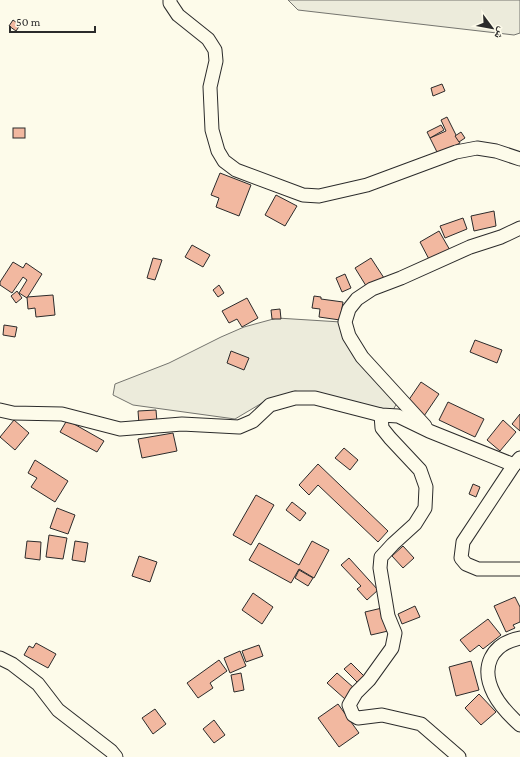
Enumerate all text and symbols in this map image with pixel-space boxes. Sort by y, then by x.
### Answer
scale bar [10,8,95,34]
north arrow [472,8,512,48]
text: 50 m [16,15,41,29]
text: ش [490,24,509,42]

